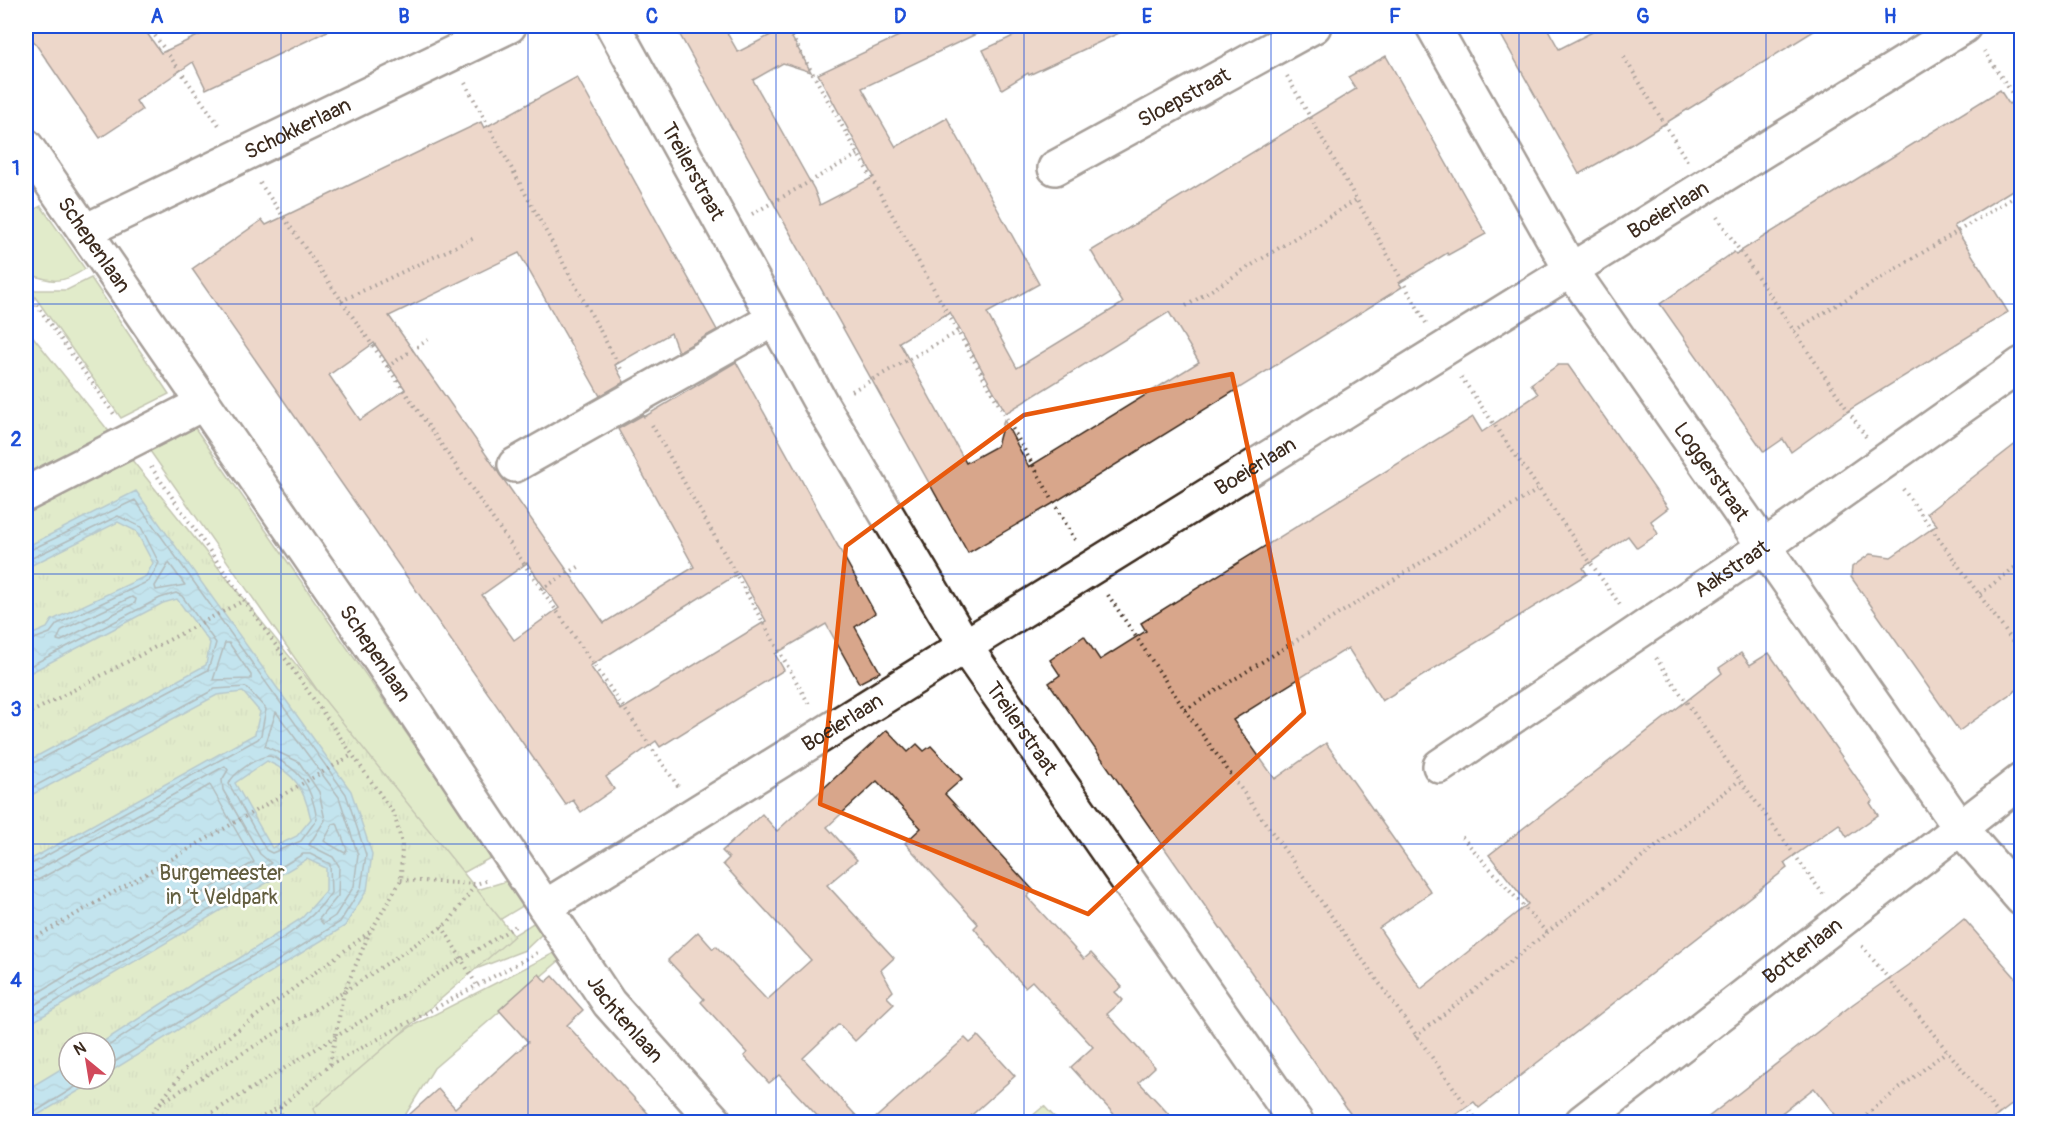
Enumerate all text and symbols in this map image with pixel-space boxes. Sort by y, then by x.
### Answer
text: A [151,4,164,29]
text: B [398,4,410,29]
text: C [646,4,658,29]
text: D [894,4,907,29]
text: E [1142,4,1153,29]
text: F [1389,4,1401,29]
text: G [1636,4,1650,29]
text: H [1884,4,1897,29]
street label: Sloepstraat [1133,61,1235,134]
street label: Schokkerlaan [240,91,355,166]
street label: Treilerstraat [655,118,731,226]
text: 1 [12,156,20,181]
street label: Boeierlaan [1622,174,1714,245]
street label: Schepenlaan [52,192,137,298]
street label: Loggerstraat [1668,417,1756,527]
text: 2 [10,427,22,452]
street label: Boeierlaan [1209,431,1301,501]
street label: Aakstraat [1689,533,1775,604]
street label: Schepenlaan [334,600,417,707]
street label: Treilerstraat [980,676,1064,781]
street label: Boeierlaan [797,687,888,758]
text: 3 [10,697,22,722]
park label: Burgemeester in 't Veldpark [159,860,285,911]
street label: Botterlaan [1757,911,1848,990]
text: 4 [10,968,22,993]
street label: Jachtenlaan [581,970,669,1068]
north arrow [57,1031,117,1091]
text: N [70,1037,90,1060]

